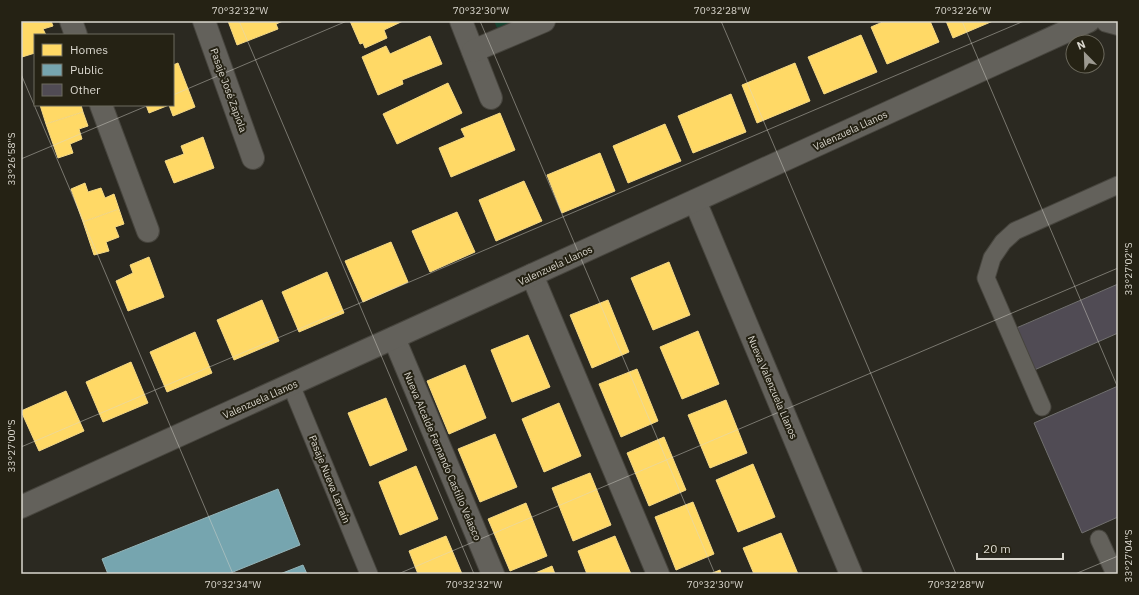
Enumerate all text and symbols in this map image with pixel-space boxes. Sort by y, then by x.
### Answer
text: 70°32'32"W [212,4,268,17]
text: 70°32'30"W [453,4,509,17]
text: 70°32'28"W [694,4,750,17]
text: 70°32'26"W [935,4,991,17]
legend [34,34,174,106]
north arrow [1065,34,1105,74]
text: N [1075,37,1088,53]
text: Homes [70,42,108,57]
street label: Pasaje José Zapiola [207,46,250,135]
text: Public [70,62,103,77]
text: Other [70,82,101,97]
street label: Valenzuela Llanos [811,108,890,153]
text: 33°26'58"S [5,132,18,186]
text: 33°27'02"S [1122,242,1135,296]
street label: Valenzuela Llanos [516,243,595,288]
street label: Nueva Valenzuela Llanos [745,333,800,441]
street label: Nueva Alcalde Fernando Castillo Velasco [401,370,484,543]
street label: Valenzuela Llanos [221,377,300,422]
text: 33°27'00"S [5,419,18,473]
street label: Pasaje Nueva Larraín [306,433,353,525]
text: 33°27'04"S [1122,529,1135,583]
scale bar [977,535,1063,561]
text: 20 m [983,541,1011,556]
text: 70°32'34"W [205,578,261,591]
text: 70°32'32"W [446,578,502,591]
text: 70°32'30"W [687,578,743,591]
text: 70°32'28"W [928,578,984,591]

